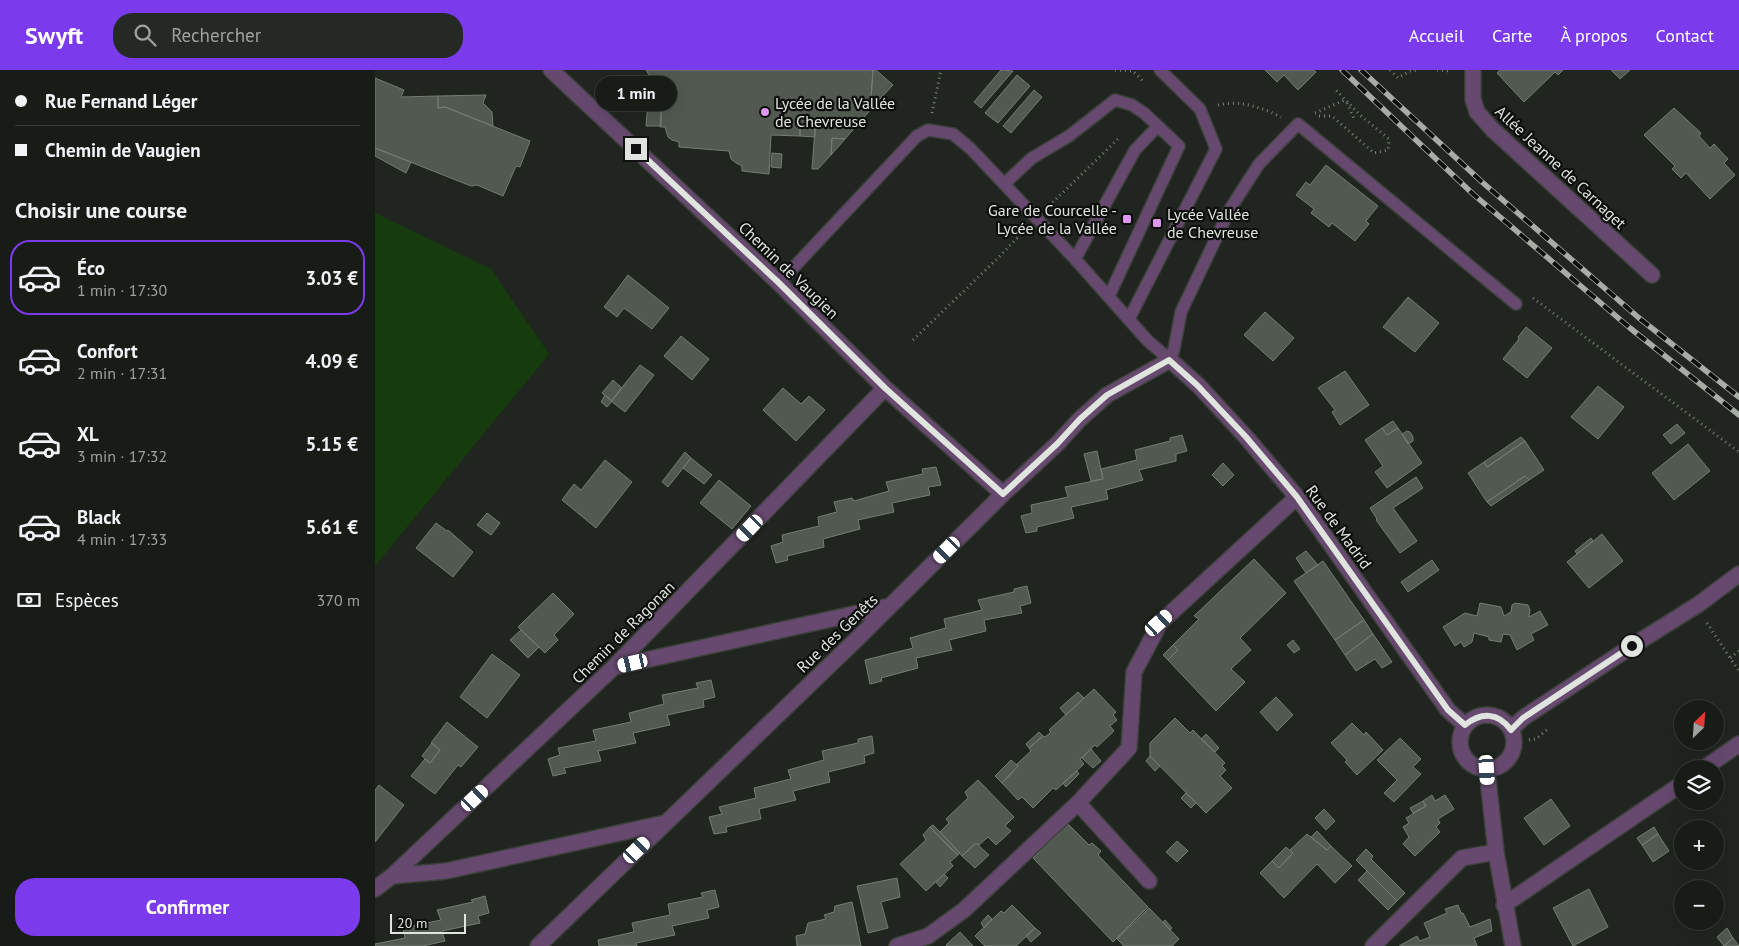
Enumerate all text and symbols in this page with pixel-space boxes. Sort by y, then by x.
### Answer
search box [113,13,463,58]
text: Swyft [25,20,83,51]
icon: search [131,21,159,49]
text: Rechercher [171,23,261,47]
text: Accueil [1409,24,1464,47]
text: Carte [1492,24,1533,47]
text: À propos [1561,24,1628,47]
text: Contact [1656,24,1714,47]
callout: 1 min [595,77,677,112]
text: 1 min [616,83,656,103]
text: Rue Fernand Léger [45,89,197,113]
place label: Lycée de la Vallée de Chevreuse [775,93,895,131]
street label: Allée Jeanne de Carnaget [1491,101,1631,233]
marker: Lycée de la Vallée de Chevreuse [759,106,771,118]
text: Chemin de Vaugien [45,138,201,162]
route end [625,138,647,160]
text: Choisir une course [15,196,187,224]
place label: Gare de Courcelle - Lycée de la Vallée [988,200,1117,238]
place label: Lycée Vallée de Chevreuse [1167,204,1258,242]
marker: Gare de Courcelle - Lycée de la Vallée [1121,213,1133,225]
street label: Chemin de Vaugien [735,217,843,323]
marker: Lycée Vallée de Chevreuse [1151,217,1163,229]
icon: car [17,255,62,300]
text: Éco [77,256,105,280]
text: 3.03 € [305,266,358,290]
text: 1 min · 17:30 [77,280,167,300]
icon: car [17,338,62,383]
text: Confort [77,339,138,363]
text: 4.09 € [305,349,358,373]
text: 2 min · 17:31 [77,363,167,383]
icon: car [17,421,62,466]
text: XL [77,422,99,446]
text: 5.15 € [305,432,358,456]
text: 3 min · 17:32 [77,446,167,466]
street label: Rue de Madrid [1302,481,1376,573]
icon: car [17,504,62,549]
text: Black [77,505,121,529]
car [734,512,765,544]
text: 5.61 € [305,515,358,539]
text: 4 min · 17:33 [77,529,167,549]
car [931,534,962,566]
street label: Chemin de Ragonan [567,576,679,688]
icon: cash [15,586,43,614]
text: Espèces [55,588,119,612]
street label: Rue des Genêts [792,589,882,677]
text: 370 m [317,590,360,610]
car [1142,607,1175,639]
route start [1621,635,1643,657]
car [616,652,649,674]
north arrow [1674,700,1724,750]
map controls [1674,700,1724,930]
car [1478,755,1495,785]
button: layers [1674,760,1724,810]
car [458,782,491,814]
button: + [1674,820,1724,870]
car [621,834,653,866]
button: Confirmer [15,878,360,936]
button: − [1674,880,1724,930]
scale bar [390,911,466,934]
text: 20 m [397,914,427,932]

